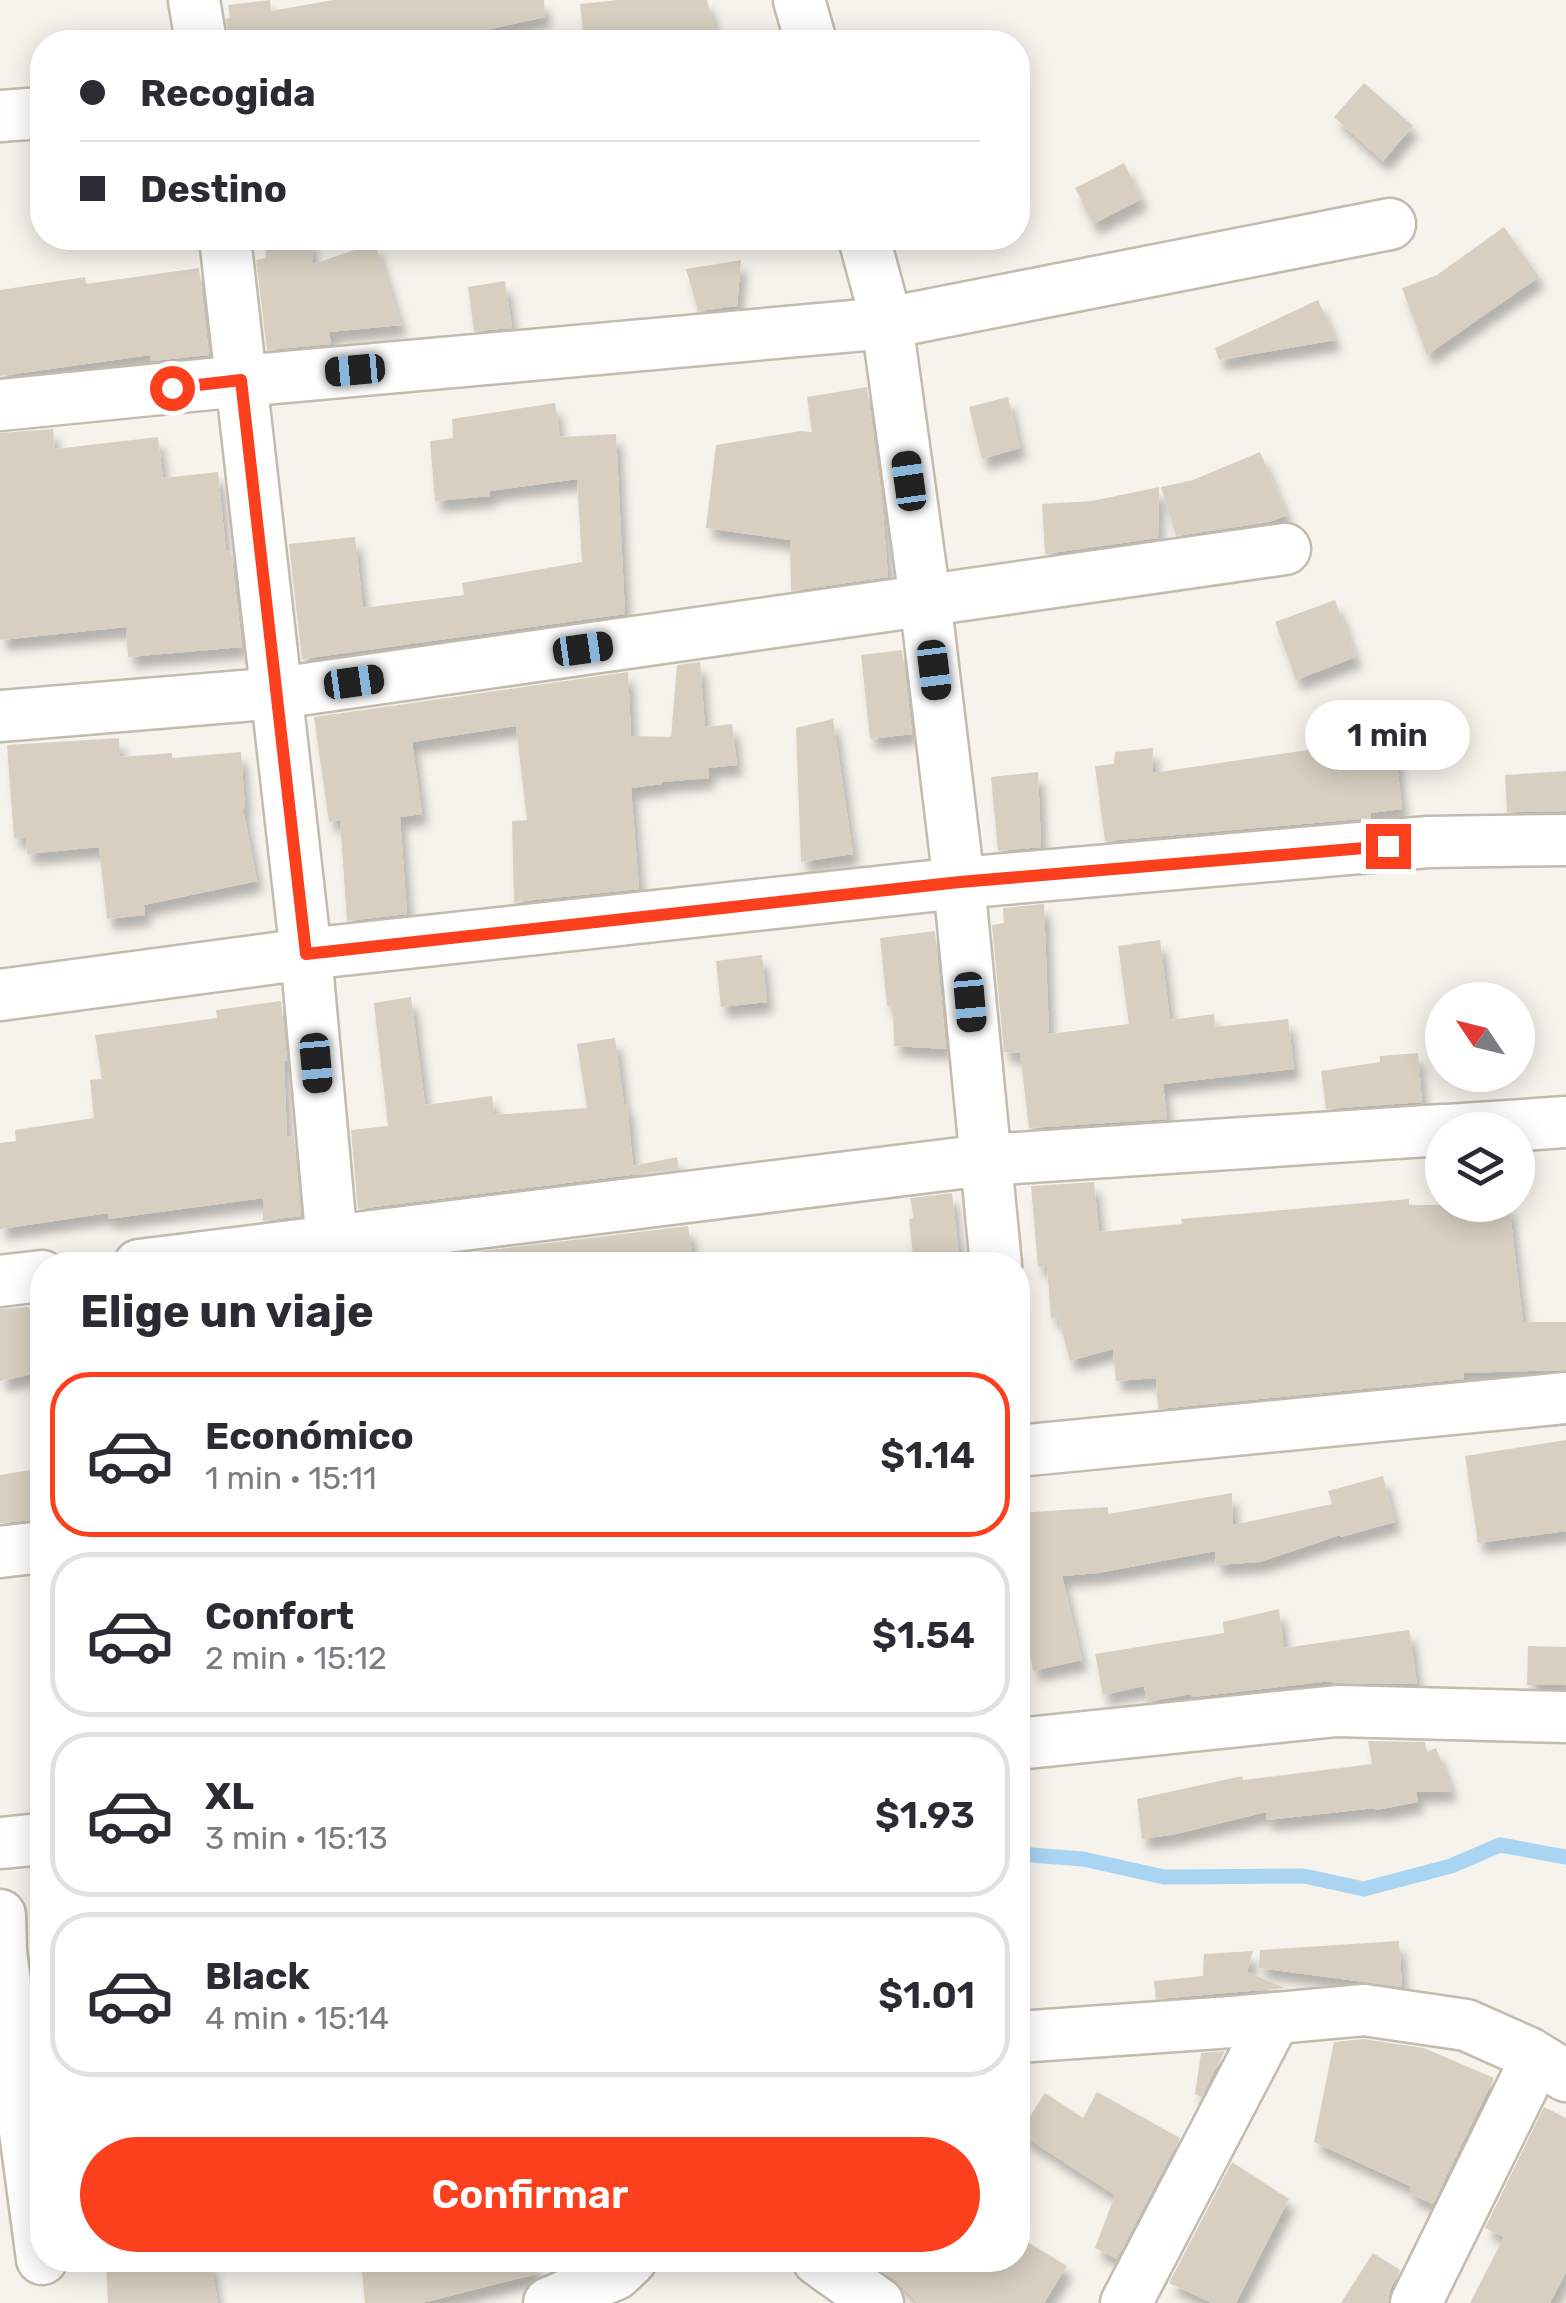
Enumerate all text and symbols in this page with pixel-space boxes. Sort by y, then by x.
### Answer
text: Recogida [140,70,316,116]
text: Destino [140,166,287,212]
car [324,352,386,388]
route start [150,366,195,411]
car [890,449,928,513]
car [551,630,615,668]
car [915,638,953,702]
car [322,663,386,701]
callout: 1 min [1306,701,1470,771]
text: 1 min [1347,716,1428,754]
route end [1366,824,1411,869]
car [952,971,988,1033]
north arrow [1425,982,1535,1092]
map controls [1425,982,1535,1222]
car [298,1032,334,1094]
button: layers [1425,1112,1535,1222]
text: Elige un viaje [80,1285,374,1338]
icon: car [85,1410,175,1500]
text: Económico [205,1413,414,1459]
text: $1.14 [880,1432,975,1478]
text: 1 min · 15:11 [205,1459,377,1497]
icon: car [85,1590,175,1680]
text: Confort [205,1593,354,1639]
text: $1.54 [872,1612,975,1658]
text: 2 min · 15:12 [205,1639,387,1677]
icon: car [85,1770,175,1860]
text: XL [205,1773,254,1819]
text: $1.93 [875,1792,975,1838]
text: 3 min · 15:13 [205,1819,388,1857]
icon: car [85,1950,175,2040]
text: Black [205,1953,310,1999]
text: $1.01 [878,1972,975,2018]
text: 4 min · 15:14 [205,1999,389,2037]
button: Confirmar [80,2137,980,2252]

